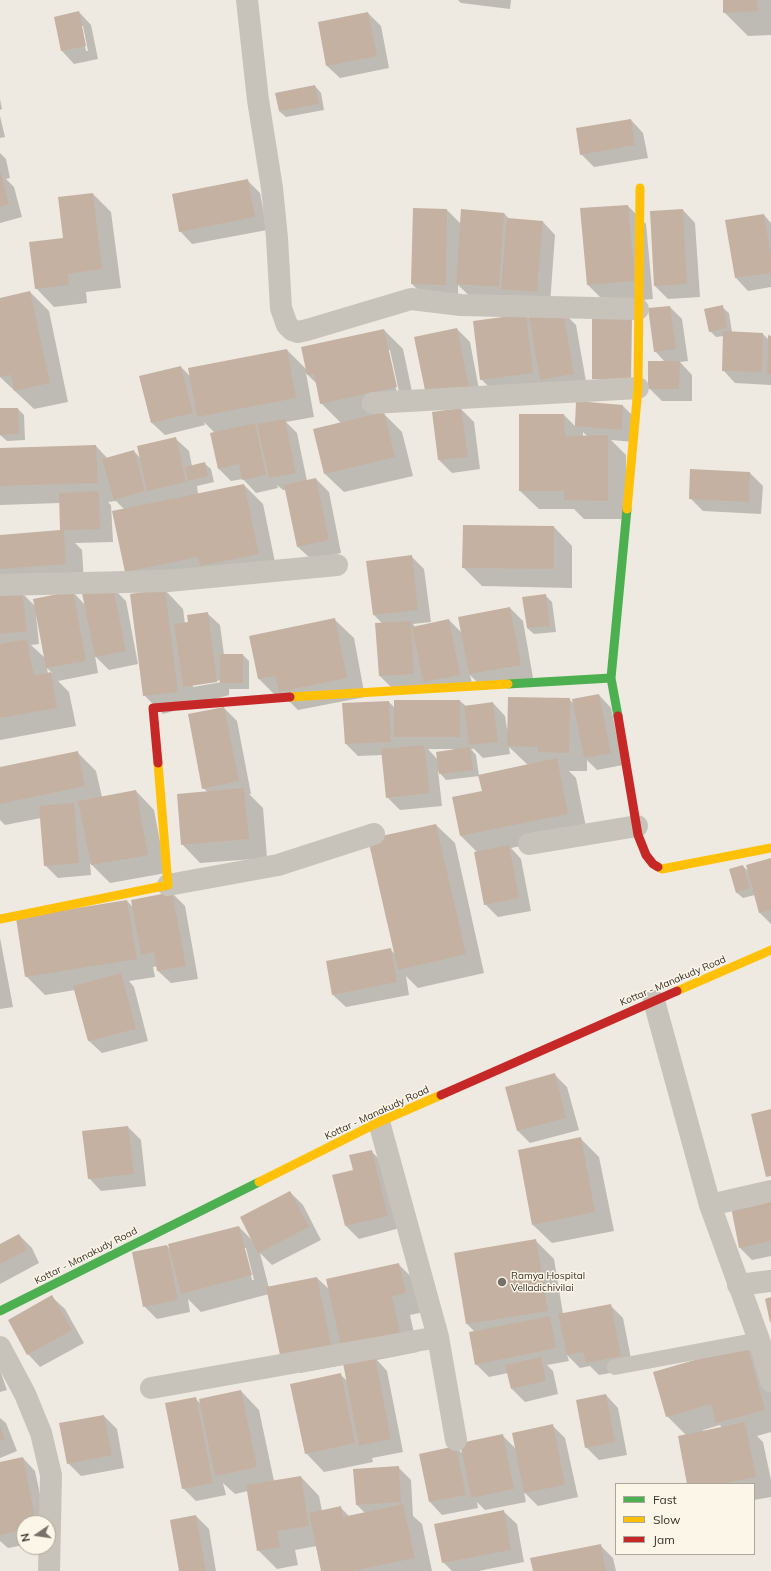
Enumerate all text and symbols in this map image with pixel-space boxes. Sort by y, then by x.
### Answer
street label: Kottar - Manakudy Road [618,953,728,1009]
street label: Kottar - Manakudy Road [323,1084,431,1142]
street label: Kottar - Manakudy Road [33,1225,139,1287]
place label: Ramya Hospital Velladichivilai [511,1270,585,1294]
marker: Ramya Hospital Velladichivilai [496,1276,508,1288]
legend [615,1483,755,1555]
text: Fast [653,1492,677,1507]
text: Slow [653,1512,681,1527]
north arrow [16,1515,56,1555]
text: N [18,1532,33,1543]
text: Jam [653,1532,675,1547]

